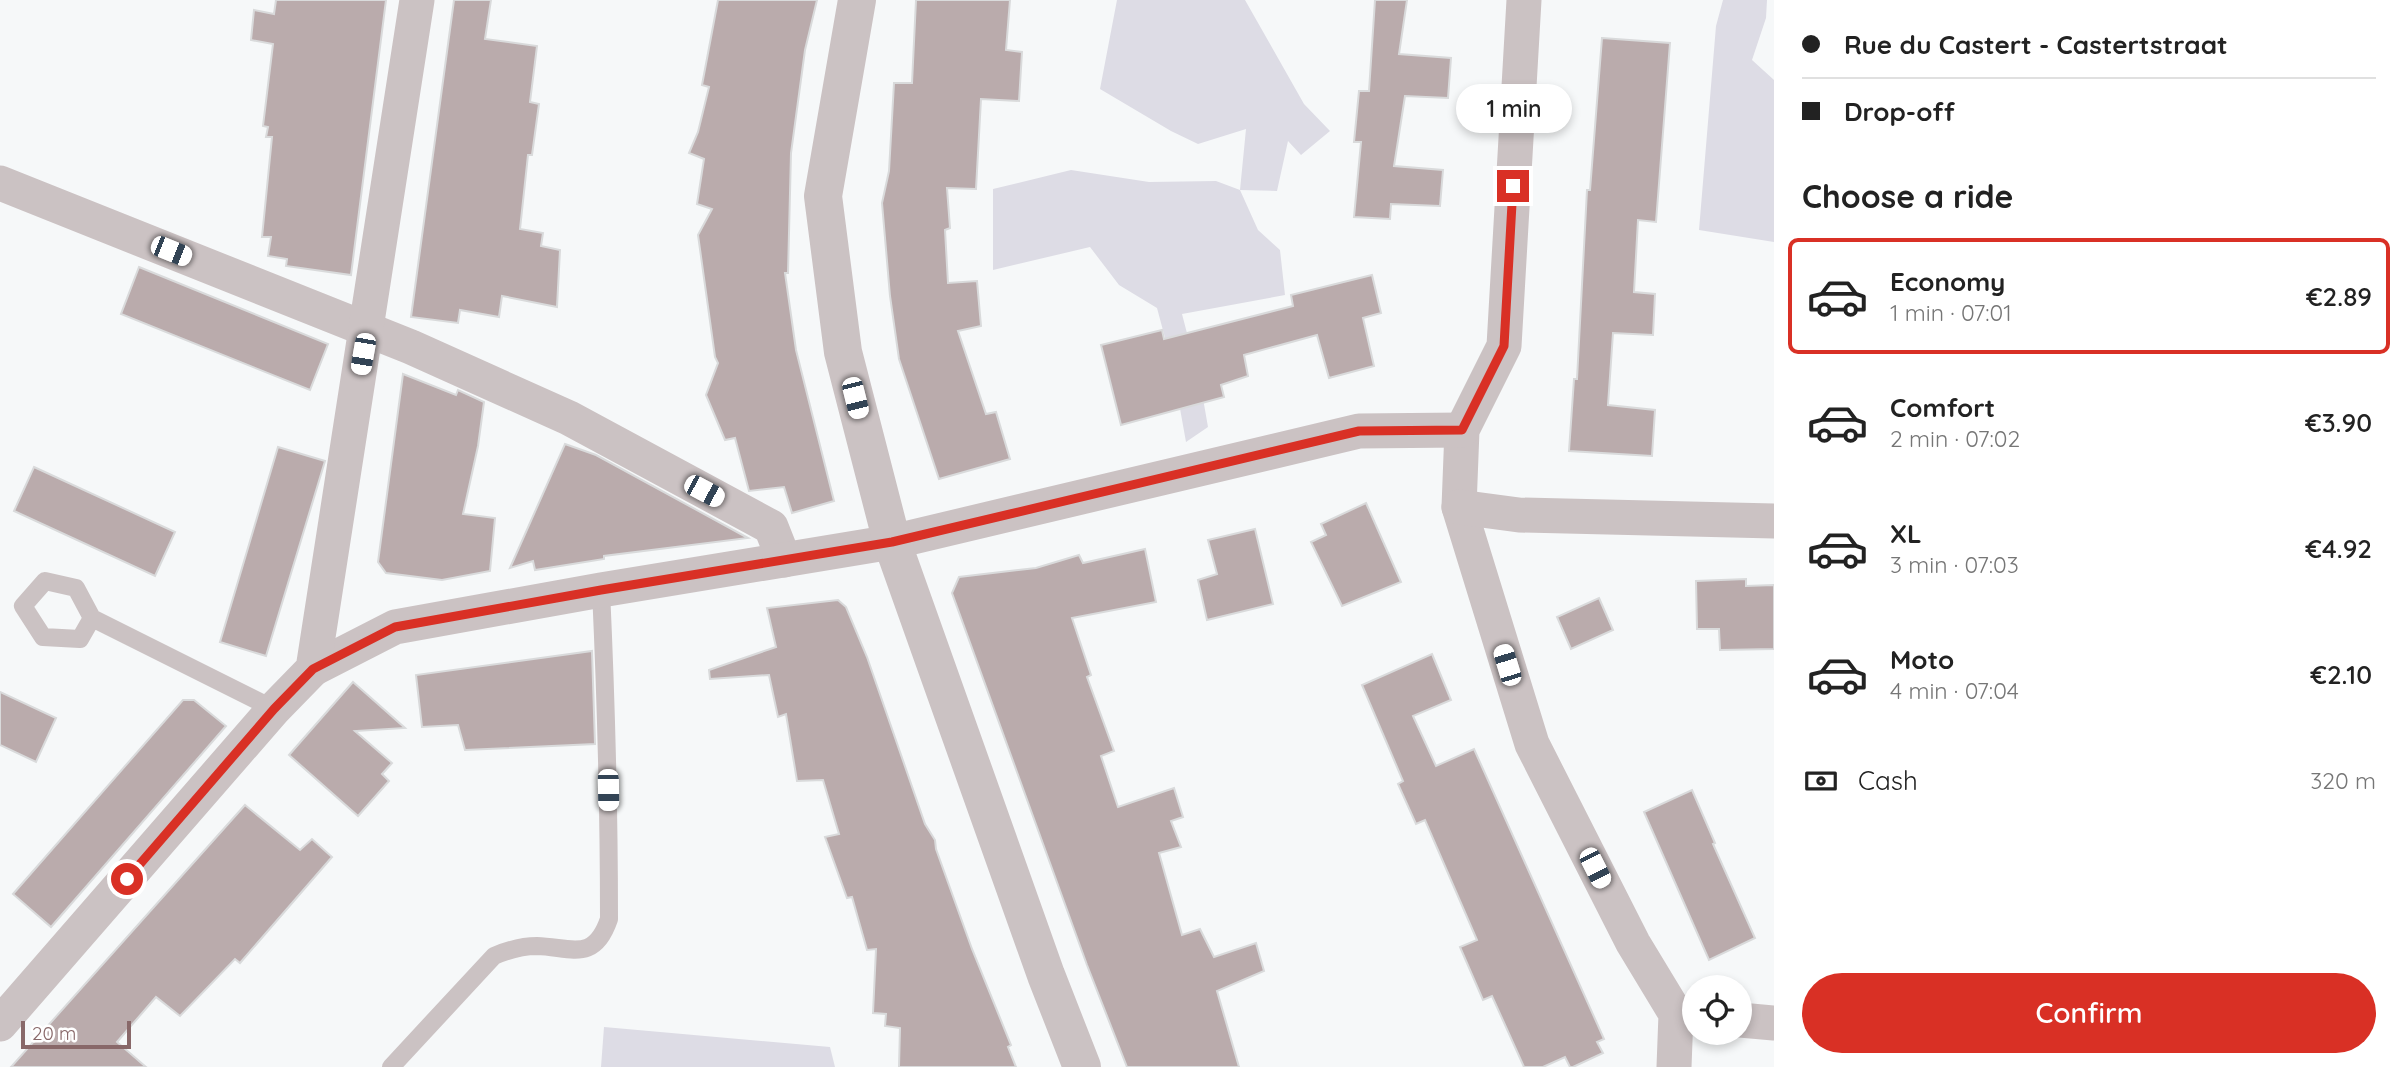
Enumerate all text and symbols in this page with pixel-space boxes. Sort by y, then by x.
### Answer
text: Rue du Castert - Castertstraat [1844,28,2228,61]
callout: 1 min [1455,85,1571,134]
text: 1 min [1486,94,1542,123]
text: Drop-off [1844,95,1955,128]
route end [1497,170,1529,202]
text: Choose a ride [1802,176,2014,216]
car [148,233,195,269]
icon: car [1806,265,1869,328]
text: Economy [1890,265,2005,298]
text: €2.89 [2306,280,2372,313]
text: 1 min · 07:01 [1890,298,2012,327]
car [350,331,377,377]
car [840,375,871,421]
icon: car [1806,391,1869,454]
text: Comfort [1890,391,1995,424]
text: €3.90 [2305,406,2372,439]
text: 2 min · 07:02 [1890,424,2020,453]
car [681,472,728,510]
icon: car [1806,517,1869,580]
text: XL [1890,517,1922,550]
text: €4.92 [2305,532,2372,565]
text: 3 min · 07:03 [1890,550,2019,579]
car [1491,642,1524,688]
icon: car [1806,643,1869,706]
text: Moto [1890,643,1954,676]
text: €2.10 [2310,658,2372,691]
text: 4 min · 07:04 [1890,676,2019,705]
icon: cash [1802,762,1840,800]
text: Cash [1858,764,1918,797]
text: 320 m [2310,766,2376,795]
car [598,769,619,811]
car [1577,845,1614,891]
route start [111,863,143,895]
button: Confirm [1802,973,2376,1053]
map controls [1682,975,1752,1045]
button: locate [1682,975,1752,1045]
scale bar [21,1018,131,1050]
text: 20 m [32,1021,76,1045]

